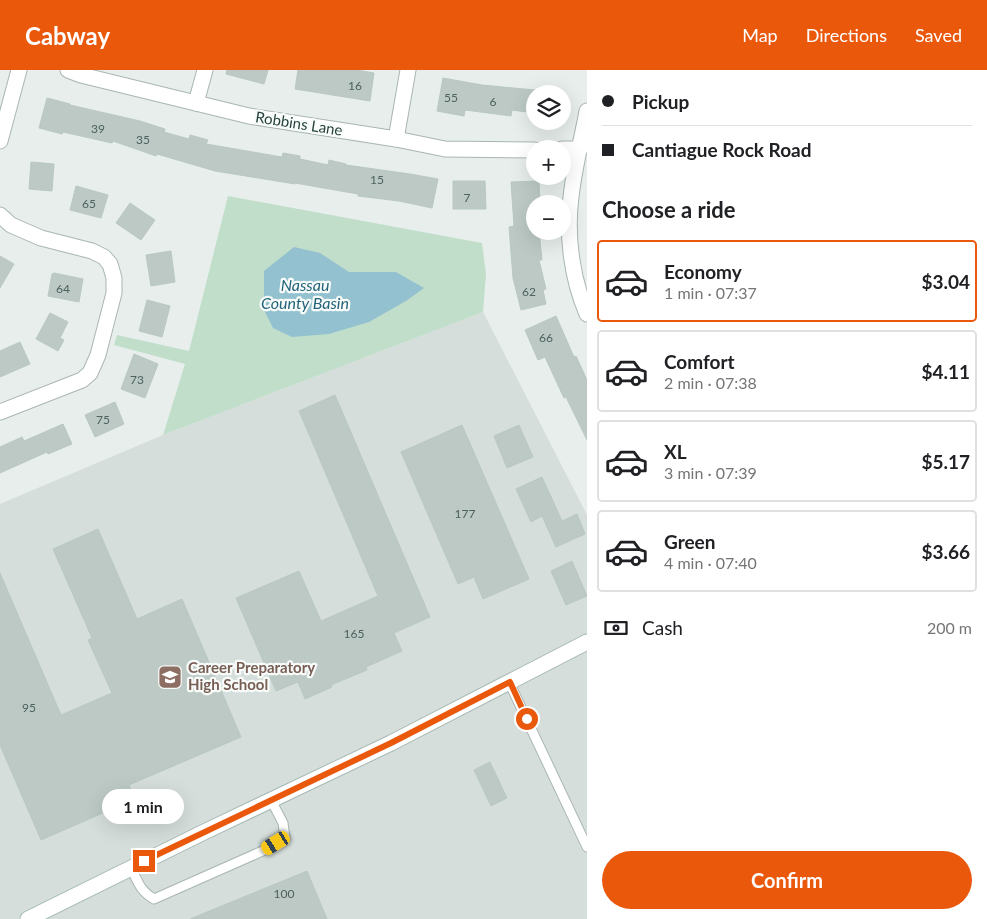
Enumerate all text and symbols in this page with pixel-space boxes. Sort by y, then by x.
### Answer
text: Cabway [25,21,110,50]
text: Map [742,24,778,46]
text: Directions [806,24,887,46]
text: Saved [915,24,962,46]
house number: 16 [348,78,362,93]
map controls [526,85,571,240]
button: layers [526,85,571,130]
house number: 55 [444,90,458,105]
text: Pickup [632,90,689,113]
house number: 6 [490,94,497,109]
street label: Robbins Lane [254,107,344,139]
house number: 39 [91,121,105,136]
house number: 35 [136,132,150,147]
text: Cantiague Rock Road [632,138,812,161]
button: + [526,140,571,185]
house number: 15 [370,172,384,187]
house number: 7 [464,190,471,205]
button: − [526,195,571,240]
house number: 65 [82,196,96,211]
text: Choose a ride [602,196,736,223]
icon: car [604,259,649,304]
text: Economy [664,260,742,283]
text: $3.04 [921,270,970,293]
water label: Nassau County Basin [261,275,349,312]
house number: 64 [56,281,70,296]
text: 1 min · 07:37 [664,283,757,302]
house number: 62 [522,284,536,299]
house number: 66 [539,330,553,345]
icon: car [604,349,649,394]
text: Comfort [664,350,735,373]
text: $4.11 [921,360,970,383]
house number: 73 [130,372,144,387]
text: 2 min · 07:38 [664,373,757,392]
house number: 75 [96,412,110,427]
icon: car [604,439,649,484]
text: XL [664,440,687,463]
text: $5.17 [921,450,970,473]
text: 3 min · 07:39 [664,463,757,482]
house number: 177 [455,506,475,521]
icon: car [604,529,649,574]
text: Green [664,530,715,553]
text: $3.66 [921,540,970,563]
text: 4 min · 07:40 [664,553,757,572]
icon: cash [602,614,630,642]
text: Cash [642,616,683,639]
text: 200 m [927,618,972,637]
house number: 165 [344,626,364,641]
place label: Career Preparatory High School [188,658,315,693]
school or university icon: Career Preparatory High School [157,664,183,690]
house number: 95 [22,700,36,715]
route start [516,708,538,730]
callout: 1 min [103,788,185,824]
text: 1 min [123,797,163,816]
car [259,829,292,857]
route end [133,850,155,872]
button: Confirm [602,851,972,909]
house number: 100 [274,886,294,901]

